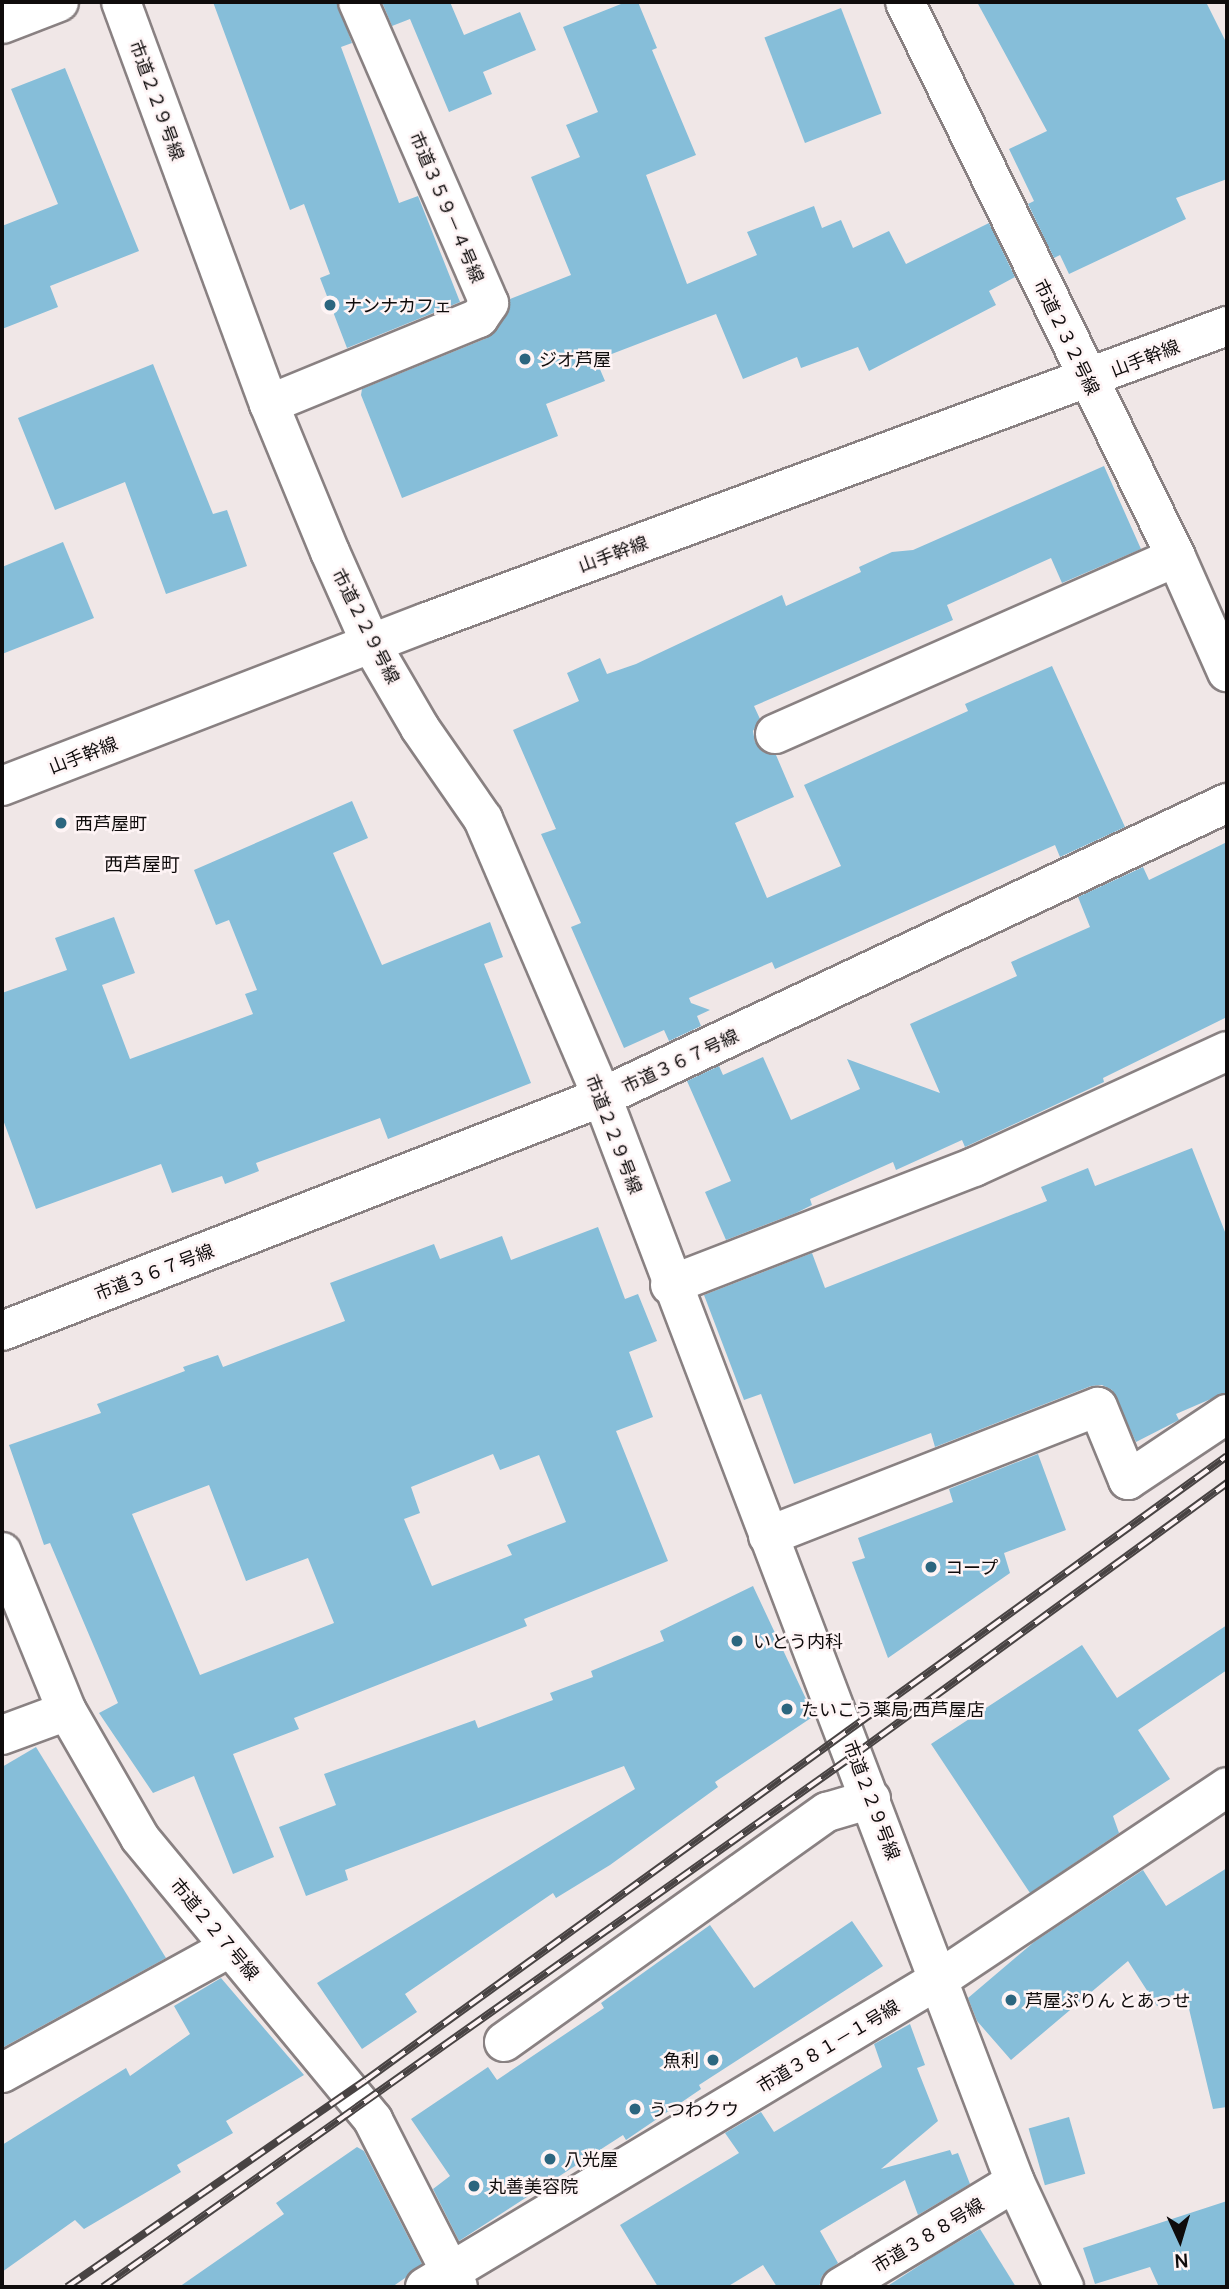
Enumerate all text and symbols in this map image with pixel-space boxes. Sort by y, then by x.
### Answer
street label: 市道２２９号線 [125,37,189,163]
street label: 市道３５９－４号線 [405,128,489,286]
street label: 市道２３２号線 [1030,276,1104,398]
place label: ナンナカフェ [344,294,452,316]
marker: ナンナカフェ [322,297,338,313]
street label: 山手幹線 [1108,335,1182,381]
place label: ジオ芦屋 [539,348,611,370]
marker: ジオ芦屋 [517,351,533,367]
street label: 山手幹線 [575,532,651,576]
street label: 市道２２９号線 [328,565,404,687]
street label: 山手幹線 [46,732,120,778]
place label: 西芦屋町 [75,812,147,834]
marker: 西芦屋町 [53,815,69,831]
district label: 西芦屋町 [104,854,180,876]
street label: 市道３６７号線 [618,1025,742,1097]
street label: 市道２２９号線 [581,1071,647,1197]
street label: 市道３６７号線 [91,1239,217,1305]
place label: コープ [945,1556,999,1578]
marker: コープ [923,1559,939,1575]
place label: いとう内科 [753,1630,843,1652]
marker: いとう内科 [727,1631,747,1651]
place label: たいこう薬局 西芦屋店 [801,1698,985,1720]
marker: たいこう薬局 西芦屋店 [779,1701,795,1717]
street label: 市道２２９号線 [839,1737,905,1863]
street label: 市道２２７号線 [166,1874,264,1984]
place label: 芦屋ぷりん とあっせ [1025,1989,1191,2011]
marker: 芦屋ぷりん とあっせ [1003,1992,1019,2008]
street label: 市道３８１－１号線 [753,1995,903,2097]
place label: 魚利 [663,2049,699,2071]
marker: 魚利 [705,2052,721,2068]
place label: うつわクウ [649,2098,739,2120]
marker: うつわクウ [627,2101,643,2117]
place label: 八光屋 [564,2148,618,2170]
marker: 八光屋 [542,2151,558,2167]
place label: 丸善美容院 [488,2175,578,2197]
marker: 丸善美容院 [466,2178,482,2194]
street label: 市道３８８号線 [868,2193,988,2277]
north arrow [1145,2205,1215,2275]
text: N [1174,2248,1189,2274]

